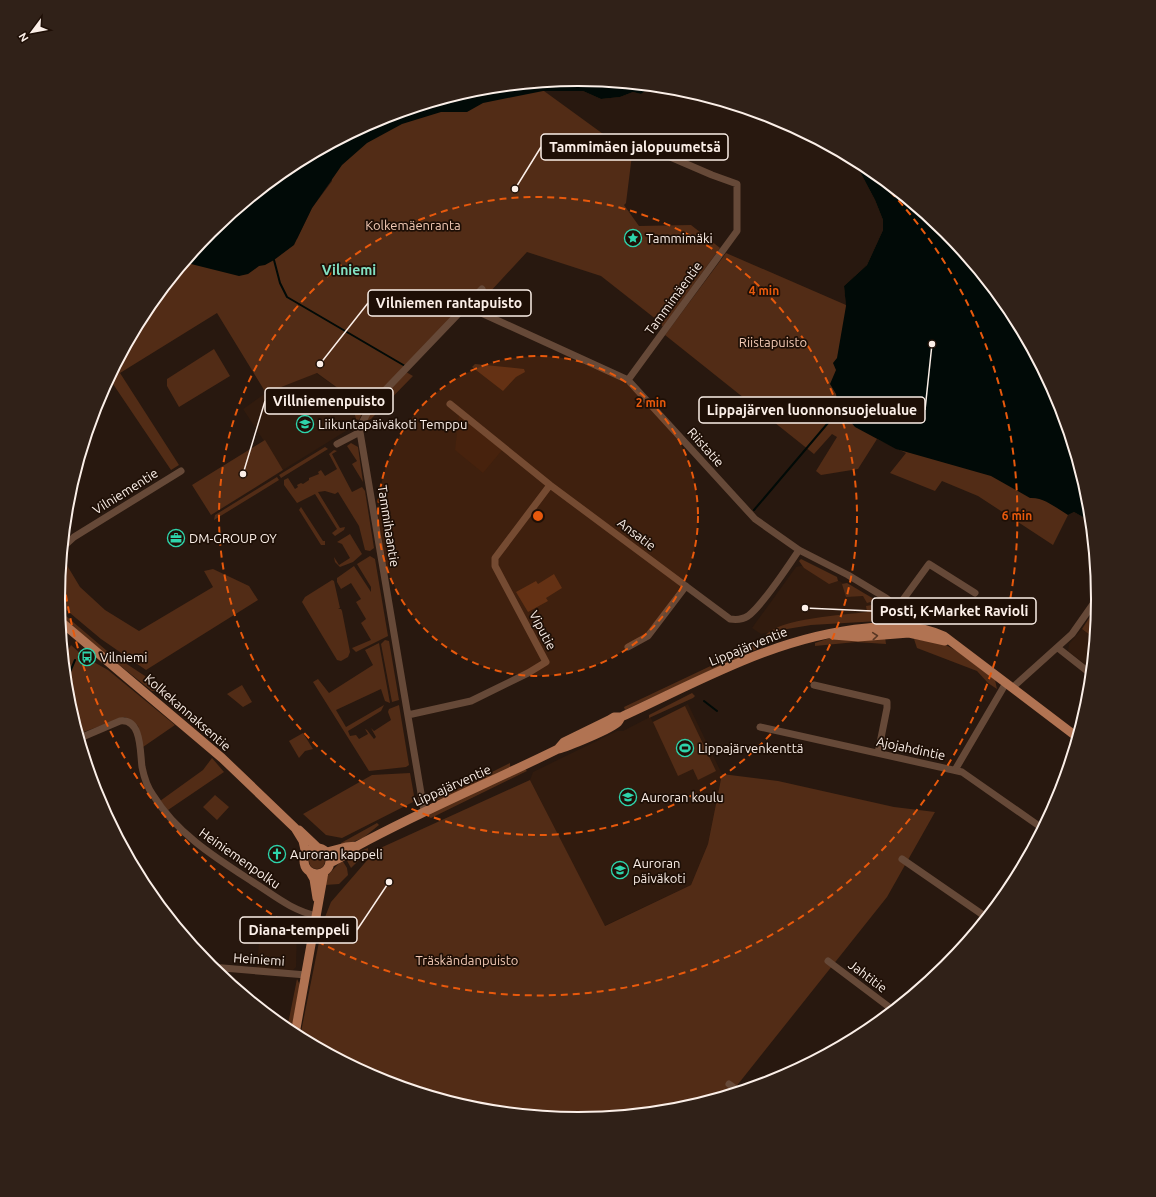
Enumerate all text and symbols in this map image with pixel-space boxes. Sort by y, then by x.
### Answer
north arrow [12,12,52,52]
text: N [16,31,31,44]
callout: Tammimäen jalopuumetsä [541,134,728,160]
text: Tammimäen jalopuumetsä [549,139,721,155]
park label: Kolkemäenranta [365,218,461,232]
place icon: Tammimäki [623,228,643,248]
place label: Tammimäki [646,231,713,245]
street label: Tammimäentie [642,259,704,337]
district label: Vilniemi [322,262,376,278]
text: 4 min [749,284,779,297]
callout: Vilniemen rantapuisto [368,290,531,316]
text: Vilniemen rantapuisto [376,295,522,311]
park label: Riistapuisto [739,335,807,349]
callout: Villniemenpuisto [265,388,393,414]
text: Villniemenpuisto [273,393,385,409]
text: 2 min [636,396,666,409]
callout: Lippajärven luonnonsuojelualue [699,397,925,423]
text: Lippajärven luonnonsuojelualue [707,402,917,418]
school or university icon: Liikuntapäiväkoti Temppu [295,414,315,434]
place label: Liikuntapäiväkoti Temppu [318,417,467,431]
street label: Riistatie [685,425,727,469]
street label: Vilniementie [90,465,160,517]
street label: Tammihaantie [376,484,402,568]
centre of rings [531,509,545,523]
text: 6 min [1002,509,1032,522]
street label: Ansatie [615,515,659,553]
office icon: DM-GROUP OY [166,528,186,548]
place label: DM-GROUP OY [189,531,277,545]
callout: Posti, K-Market Ravioli [872,598,1036,624]
text: Posti, K-Market Ravioli [880,603,1028,619]
street label: Viputie [527,608,559,652]
street label: Lippajärventie [707,624,789,668]
one-way arrow [872,632,878,641]
bus stop icon: Vilniemi [77,647,97,667]
place label: Vilniemi [100,650,147,664]
street label: Kolkekannaksentie [142,671,234,753]
street label: Ajojahdintie [875,734,947,762]
sports icon: Lippajärvenkenttä [675,738,695,758]
place label: Lippajärvenkenttä [698,741,803,755]
street label: Lippajärventie [411,762,493,808]
school or university icon: Auroran koulu [618,787,638,807]
place label: Auroran koulu [641,790,724,804]
street label: Heiniemenpolku [197,825,283,891]
church icon: Auroran kappeli [267,844,287,864]
place label: Auroran kappeli [290,847,383,861]
place label: Auroran päiväkoti [633,856,686,885]
school or university icon: Auroran päiväkoti [610,860,630,880]
callout: Diana-temppeli [240,917,357,943]
text: Diana-temppeli [249,922,350,938]
street label: Heiniemi [233,950,285,968]
park label: Träskändanpuisto [416,953,518,967]
street label: Jahtitie [846,957,890,995]

